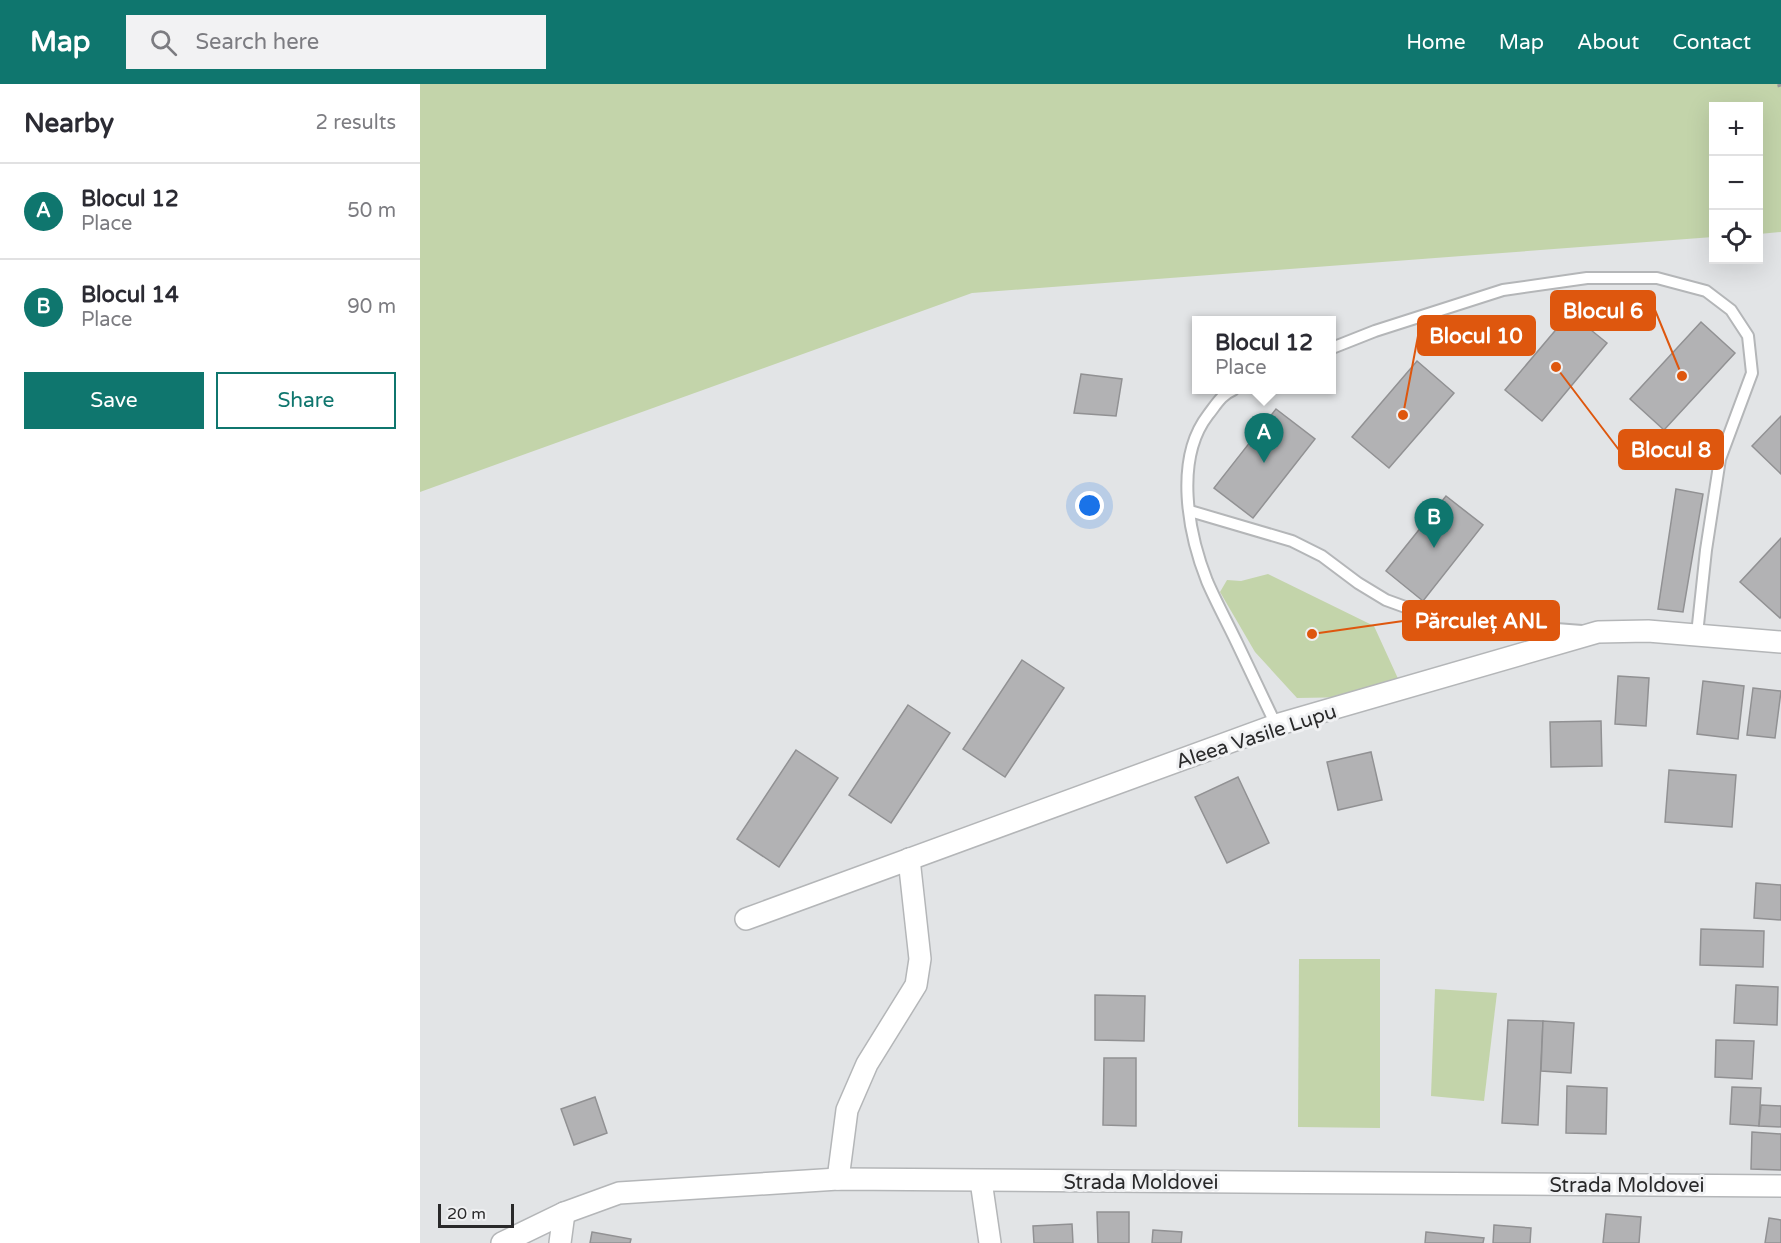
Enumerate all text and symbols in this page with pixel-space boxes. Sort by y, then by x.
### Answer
search box [126,15,546,69]
text: Map [30,25,90,59]
icon: search [147,26,180,59]
text: Search here [195,29,319,55]
text: Home [1406,30,1466,55]
text: Map [1499,30,1544,55]
text: About [1577,30,1639,55]
text: Contact [1672,30,1751,55]
map controls [1709,102,1763,264]
button: + [1709,102,1763,156]
text: Nearby [24,108,114,139]
text: 2 results [316,111,396,135]
button: − [1709,156,1763,210]
text: Blocul 12 [81,186,179,212]
text: A [36,199,51,223]
text: 50 m [347,199,396,223]
button: locate [1709,210,1763,264]
text: Place [81,212,132,236]
text: Blocul 14 [81,282,179,308]
callout: Blocul 6 [1551,291,1655,330]
text: B [37,295,50,319]
text: 90 m [347,295,396,319]
text: Blocul 6 [1563,299,1643,324]
text: Place [81,308,132,332]
popup [1192,316,1336,394]
callout: Blocul 10 [1418,316,1535,355]
text: Blocul 10 [1429,324,1523,349]
text: Blocul 12 [1215,330,1313,356]
text: Place [1215,356,1267,380]
button: Save [24,372,204,429]
button: Share [216,372,396,429]
pin: A [1244,414,1284,463]
callout: Blocul 8 [1619,430,1723,469]
text: Blocul 8 [1631,438,1711,463]
your location [1075,491,1104,520]
pin: B [1414,498,1454,548]
callout: Părculeț ANL [1403,601,1559,640]
text: Părculeț ANL [1415,609,1548,634]
street label: Aleea Vasile Lupu [1173,700,1340,774]
street label: Strada Moldovei [1063,1171,1219,1195]
street label: Strada Moldovei [1549,1174,1705,1198]
scale bar [438,1201,514,1228]
text: 20 m [447,1204,486,1224]

